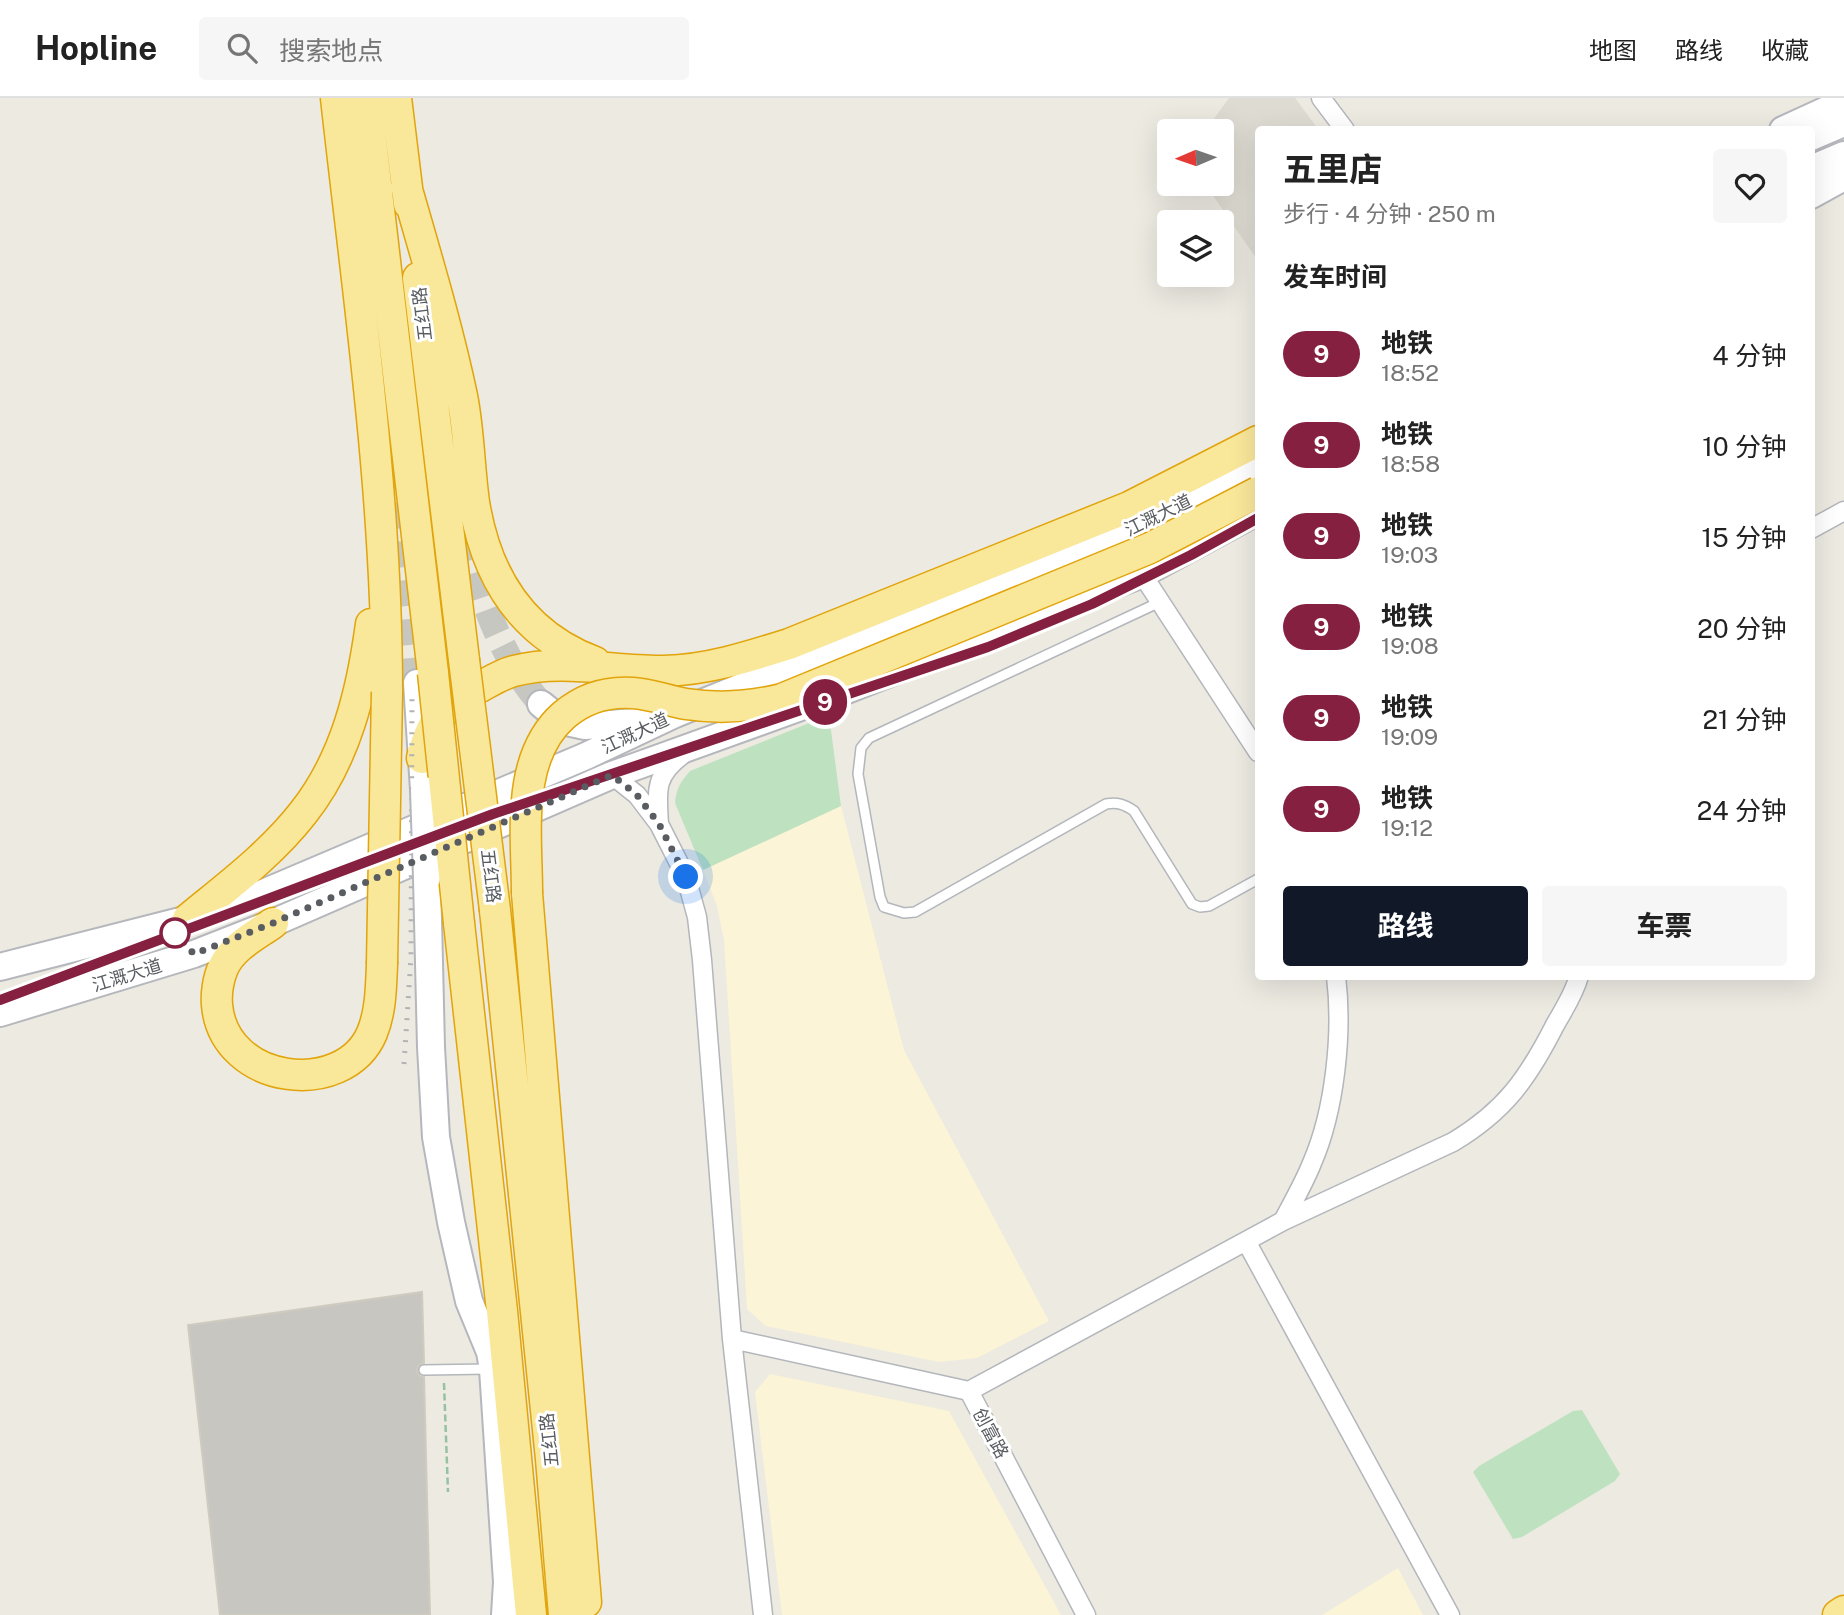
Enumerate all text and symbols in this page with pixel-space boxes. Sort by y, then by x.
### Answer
search box [199,17,689,80]
text: Hopline [35,29,157,67]
icon: search [223,29,261,67]
text: 搜索地点 [279,35,383,66]
text: 地图 [1589,36,1637,64]
text: 路线 [1675,36,1723,64]
text: 收藏 [1761,36,1809,64]
north arrow [1157,119,1234,196]
map controls [1157,119,1234,287]
button: heart [1713,149,1787,223]
text: 五里店 [1283,150,1382,188]
text: 步行 · 4 分钟 · 250 m [1283,200,1496,227]
button: layers [1157,210,1234,287]
text: 发车时间 [1283,261,1387,292]
street label: 五红路 [408,286,436,342]
text: 地铁 [1381,327,1433,358]
text: 9 [1314,340,1329,368]
text: 4 分钟 [1712,340,1787,371]
text: 18:52 [1381,359,1439,386]
text: 地铁 [1381,418,1433,449]
text: 9 [1314,431,1329,459]
text: 10 分钟 [1702,431,1787,462]
text: 18:58 [1381,450,1440,477]
street label: 江溉大道 [1121,490,1195,540]
text: 地铁 [1381,509,1433,540]
text: 9 [1314,522,1329,550]
text: 15 分钟 [1701,522,1787,553]
text: 19:03 [1381,541,1438,568]
text: 地铁 [1381,600,1433,631]
text: 9 [1314,613,1329,641]
text: 20 分钟 [1697,613,1787,644]
text: 19:08 [1381,632,1439,659]
line badge: 9 [802,679,848,725]
text: 9 [817,688,833,716]
text: 地铁 [1381,691,1433,722]
text: 9 [1314,704,1329,732]
text: 21 分钟 [1703,704,1787,735]
street label: 江溉大道 [598,708,672,758]
text: 19:09 [1381,723,1438,750]
text: 地铁 [1381,782,1433,813]
text: 9 [1314,795,1329,823]
text: 24 分钟 [1697,795,1787,826]
text: 19:12 [1381,814,1433,841]
street label: 五红路 [477,848,505,904]
your location [668,859,703,894]
button: 路线 [1283,886,1528,966]
button: 车票 [1542,886,1787,966]
unlabelled marker [160,918,190,948]
street label: 江溉大道 [90,954,164,996]
street label: 创富路 [969,1404,1013,1462]
street label: 五红路 [536,1412,562,1468]

